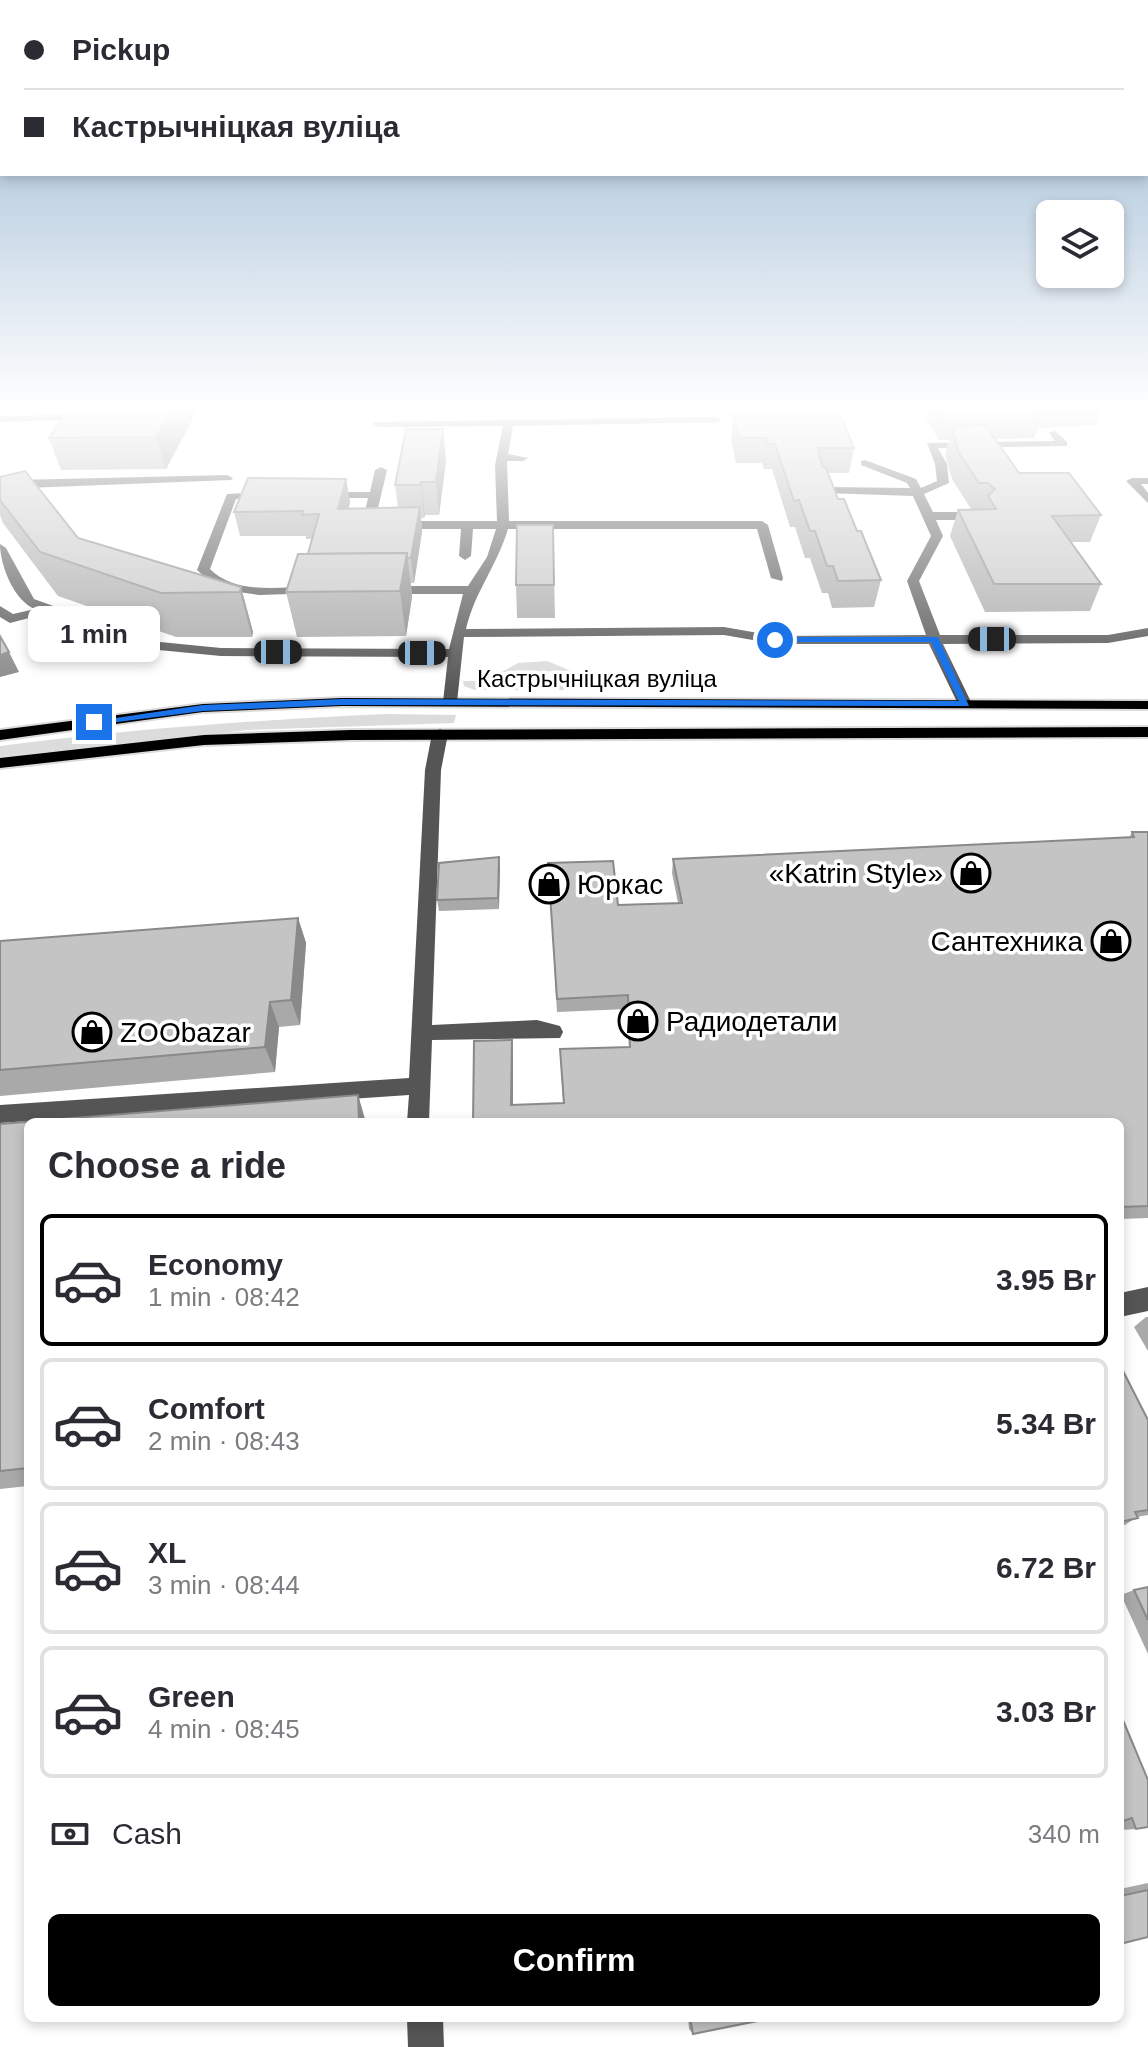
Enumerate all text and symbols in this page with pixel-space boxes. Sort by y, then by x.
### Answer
text: Pickup [72,33,170,66]
text: Кастрычніцкая вуліца [72,110,399,143]
map controls [1036,200,1124,288]
button: layers [1036,200,1124,288]
callout: 1 min [28,606,160,662]
text: 1 min [60,619,128,649]
route start [757,622,793,658]
car [968,627,1016,651]
car [254,640,302,664]
car [398,641,446,665]
street label: Кастрычніцкая вуліца [477,665,718,692]
route end [76,704,112,740]
shop icon: «Katrin Style» [950,852,992,894]
place label: «Katrin Style» [769,858,943,889]
shop icon: Юркас [528,863,570,905]
place label: Юркас [577,869,663,900]
shop icon: Сантехника [1090,920,1132,962]
place label: Сантехника [930,926,1083,957]
shop icon: Радиодетали [617,1000,659,1042]
place label: Радиодетали [666,1006,837,1037]
shop icon: ZOObazar [71,1011,113,1053]
place label: ZOObazar [120,1017,251,1048]
text: Choose a ride [48,1145,286,1186]
icon: car [52,1244,124,1316]
text: Economy [148,1248,283,1281]
text: 3.95 Br [996,1263,1096,1296]
text: 1 min · 08:42 [148,1282,300,1312]
icon: car [52,1388,124,1460]
text: Comfort [148,1392,265,1425]
text: 5.34 Br [996,1407,1096,1440]
text: 2 min · 08:43 [148,1426,300,1456]
icon: car [52,1532,124,1604]
text: XL [148,1536,186,1569]
text: 6.72 Br [996,1551,1096,1584]
text: 3 min · 08:44 [148,1570,300,1600]
icon: car [52,1676,124,1748]
text: Green [148,1680,235,1713]
text: 3.03 Br [996,1695,1096,1728]
text: 4 min · 08:45 [148,1714,300,1744]
icon: cash [48,1812,92,1856]
text: Cash [112,1817,182,1850]
text: 340 m [1028,1819,1100,1849]
button: Confirm [48,1914,1100,2006]

